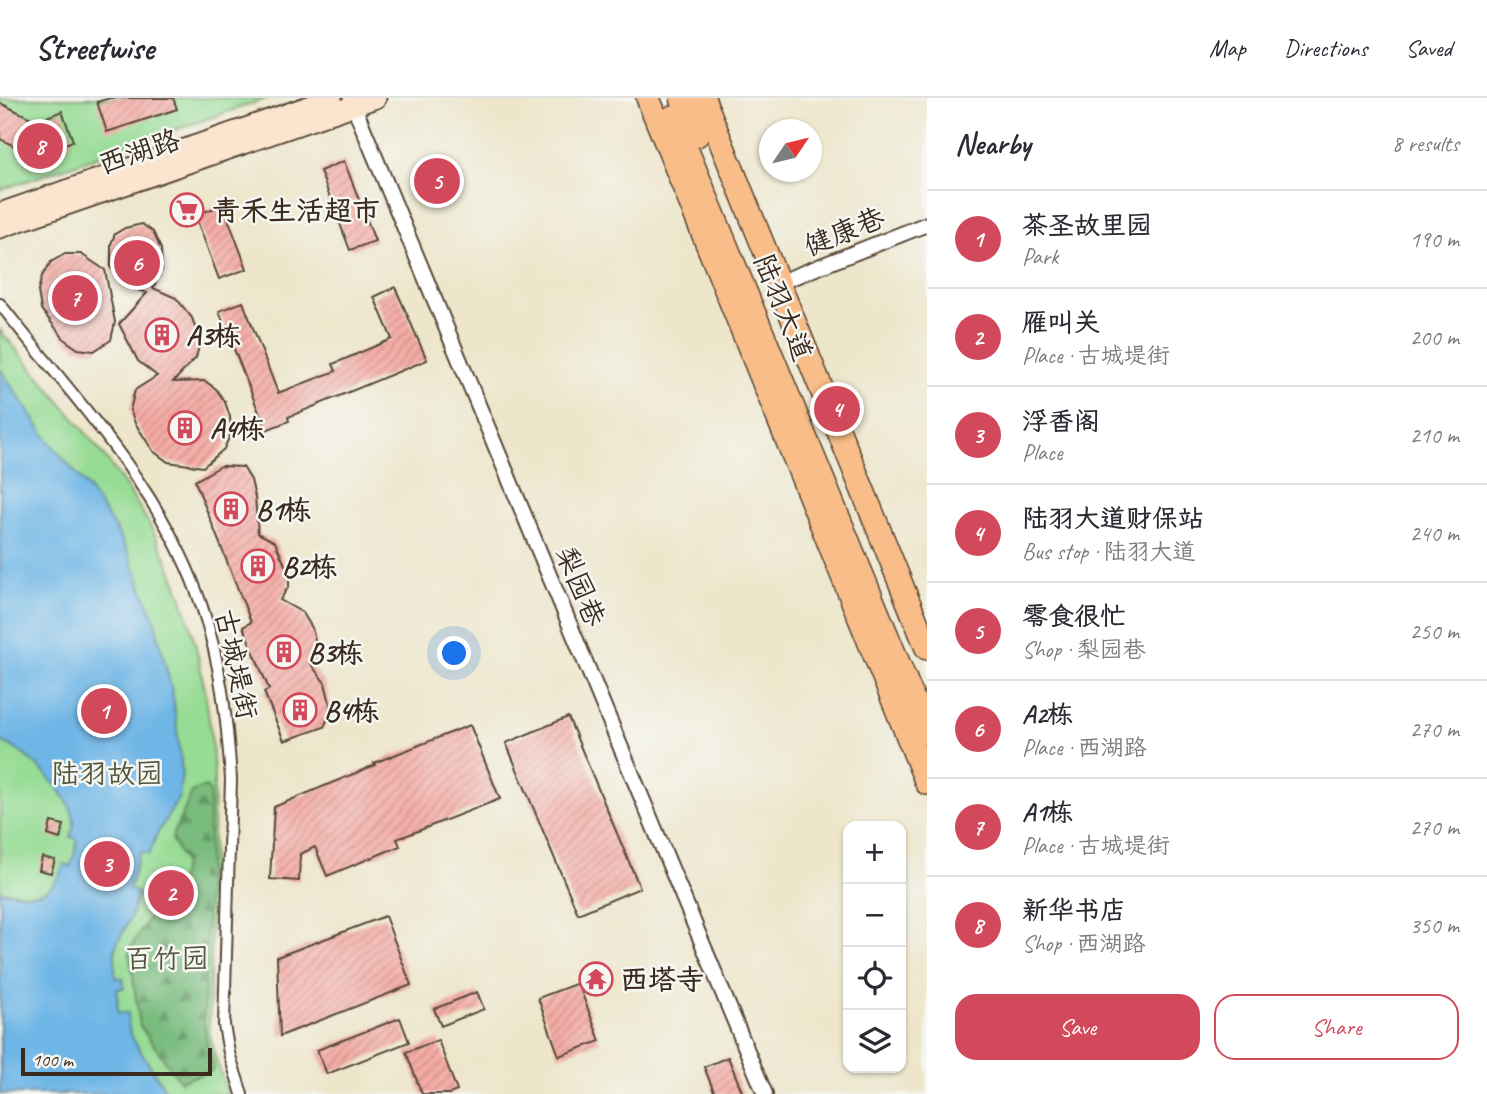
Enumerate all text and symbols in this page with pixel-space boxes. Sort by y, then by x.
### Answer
text: Streetwise [35,27,154,69]
text: Map [1209,33,1246,63]
text: Directions [1284,33,1367,63]
text: Saved [1405,33,1452,63]
north arrow [759,119,822,182]
pin: 8 [17,120,63,172]
street label: 西湖路 [94,121,185,182]
text: Nearby [955,125,1031,163]
text: 8 results [1392,129,1459,158]
pin: 5 [414,155,460,207]
supermarket icon: 青禾生活超市 [168,191,206,229]
place label: 青禾生活超市 [212,193,380,228]
street label: 健康巷 [799,199,891,263]
text: 茶圣故里园 [1022,209,1152,242]
text: 1 [973,225,983,254]
text: 190 m [1410,225,1459,254]
pin: 6 [114,237,160,289]
text: Park [1022,242,1058,271]
street label: 陆羽大道 [746,249,821,366]
pin: 7 [52,272,98,324]
text: 雁叫关 [1022,306,1100,339]
building icon: A3栋 [143,316,181,354]
place label: A3栋 [186,318,241,353]
text: 2 [973,323,983,352]
text: 200 m [1410,323,1459,352]
text: Place · 古城堤街 [1022,341,1170,370]
pin: 4 [814,383,860,435]
text: 浮香阁 [1022,405,1100,438]
building icon: A4栋 [166,409,204,447]
place label: A4栋 [210,411,265,446]
text: 3 [973,421,983,450]
text: 210 m [1410,421,1459,450]
text: Place [1022,438,1062,467]
building icon: B1栋 [212,490,250,528]
place label: B1栋 [256,492,311,527]
text: 陆羽大道财保站 [1022,502,1204,535]
text: 4 [973,519,983,548]
text: 240 m [1410,519,1459,548]
text: Bus stop · 陆羽大道 [1022,537,1196,566]
street label: 梨园巷 [548,541,613,633]
building icon: B2栋 [239,547,277,585]
place label: B2栋 [282,549,337,584]
text: 零食很忙 [1022,600,1126,633]
street label: 古城堤街 [208,606,265,723]
text: 5 [973,617,983,646]
text: 250 m [1410,617,1459,646]
building icon: B3栋 [265,633,303,671]
place label: B3栋 [308,635,363,670]
text: Shop · 梨园巷 [1022,635,1146,664]
your location [437,636,471,670]
pin: 1 [81,685,127,737]
building icon: B4栋 [281,691,319,729]
place label: B4栋 [324,693,379,728]
text: A2栋 [1022,698,1073,731]
text: 6 [973,715,983,744]
text: 270 m [1410,715,1459,744]
text: Place · 西湖路 [1022,733,1147,762]
park label: 陆羽故园 [51,756,163,791]
text: A1栋 [1022,796,1073,829]
text: 7 [973,813,983,842]
text: 270 m [1410,813,1459,842]
map controls [843,821,906,1073]
button: + [843,821,906,884]
text: Place · 古城堤街 [1022,831,1170,860]
pin: 3 [84,838,130,890]
pin: 2 [148,867,194,919]
button: − [843,884,906,947]
text: 新华书店 [1022,894,1126,927]
text: 8 [973,911,983,940]
text: 350 m [1410,911,1459,940]
text: Shop · 西湖路 [1022,929,1146,958]
park label: 百竹园 [125,941,209,976]
button: locate [843,947,906,1010]
temple icon: 西塔寺 [577,960,615,998]
place label: 西塔寺 [620,962,704,997]
button: Save [955,994,1200,1060]
button: Share [1214,994,1459,1060]
button: layers [843,1010,906,1073]
scale bar [21,1045,212,1077]
text: 100 m [32,1048,73,1072]

